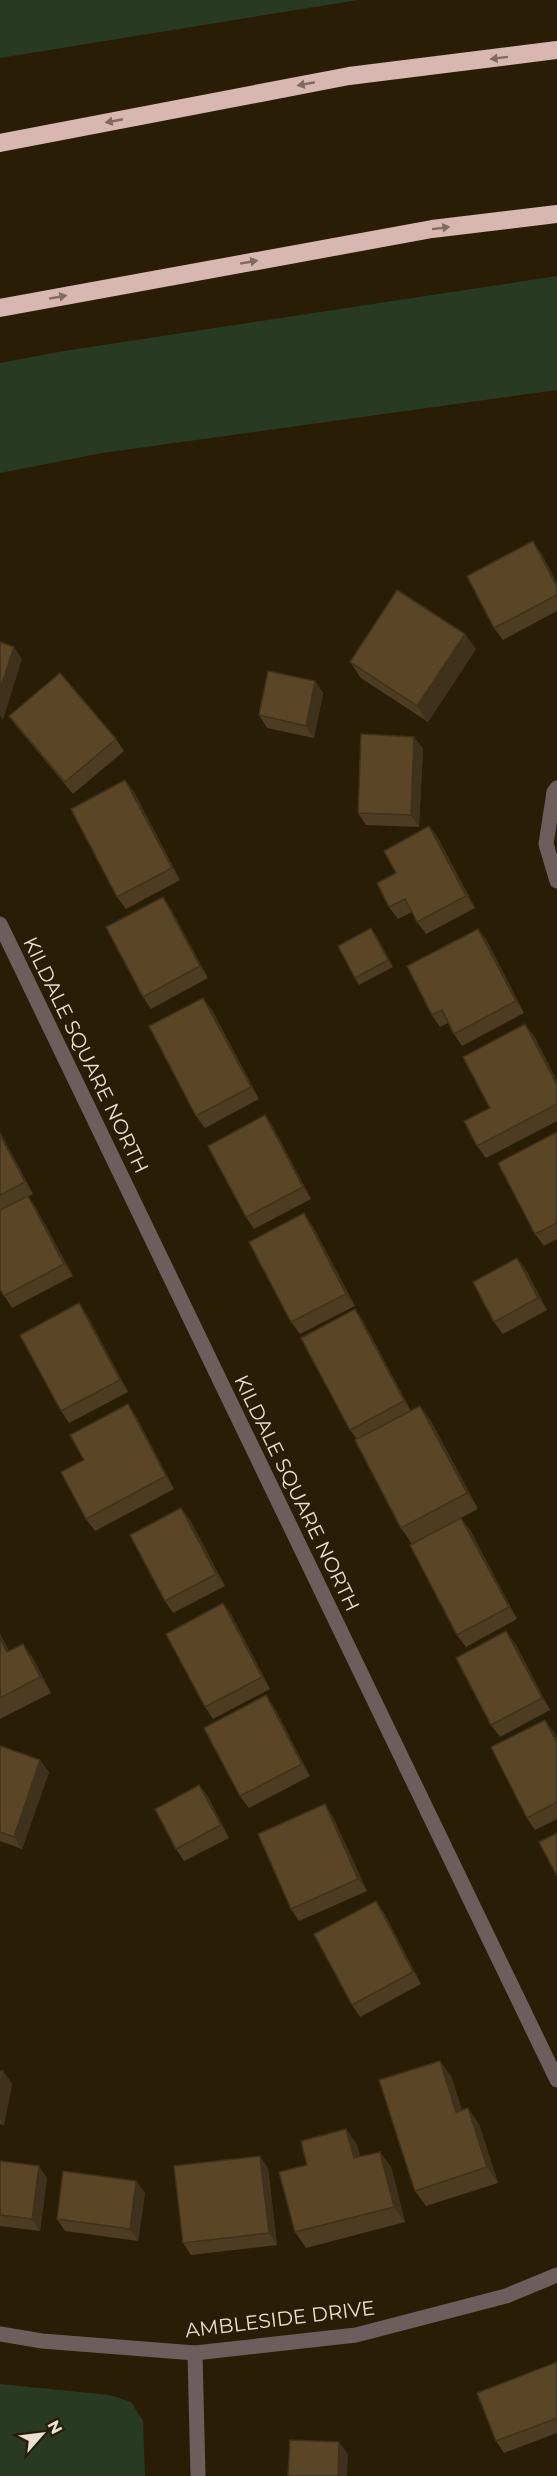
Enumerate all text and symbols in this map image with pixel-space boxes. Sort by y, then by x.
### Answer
one-way arrow [489,53,508,62]
one-way arrow [296,80,315,89]
one-way arrow [105,117,124,126]
one-way arrow [432,223,451,232]
one-way arrow [240,257,259,266]
one-way arrow [48,293,67,302]
street label: KILDALE SQUARE NORTH [18,933,154,1177]
street label: KILDALE SQUARE NORTH [229,1371,365,1615]
street label: AMBLESIDE DRIVE [184,2295,376,2343]
north arrow [12,2404,72,2464]
text: N [43,2417,66,2437]

